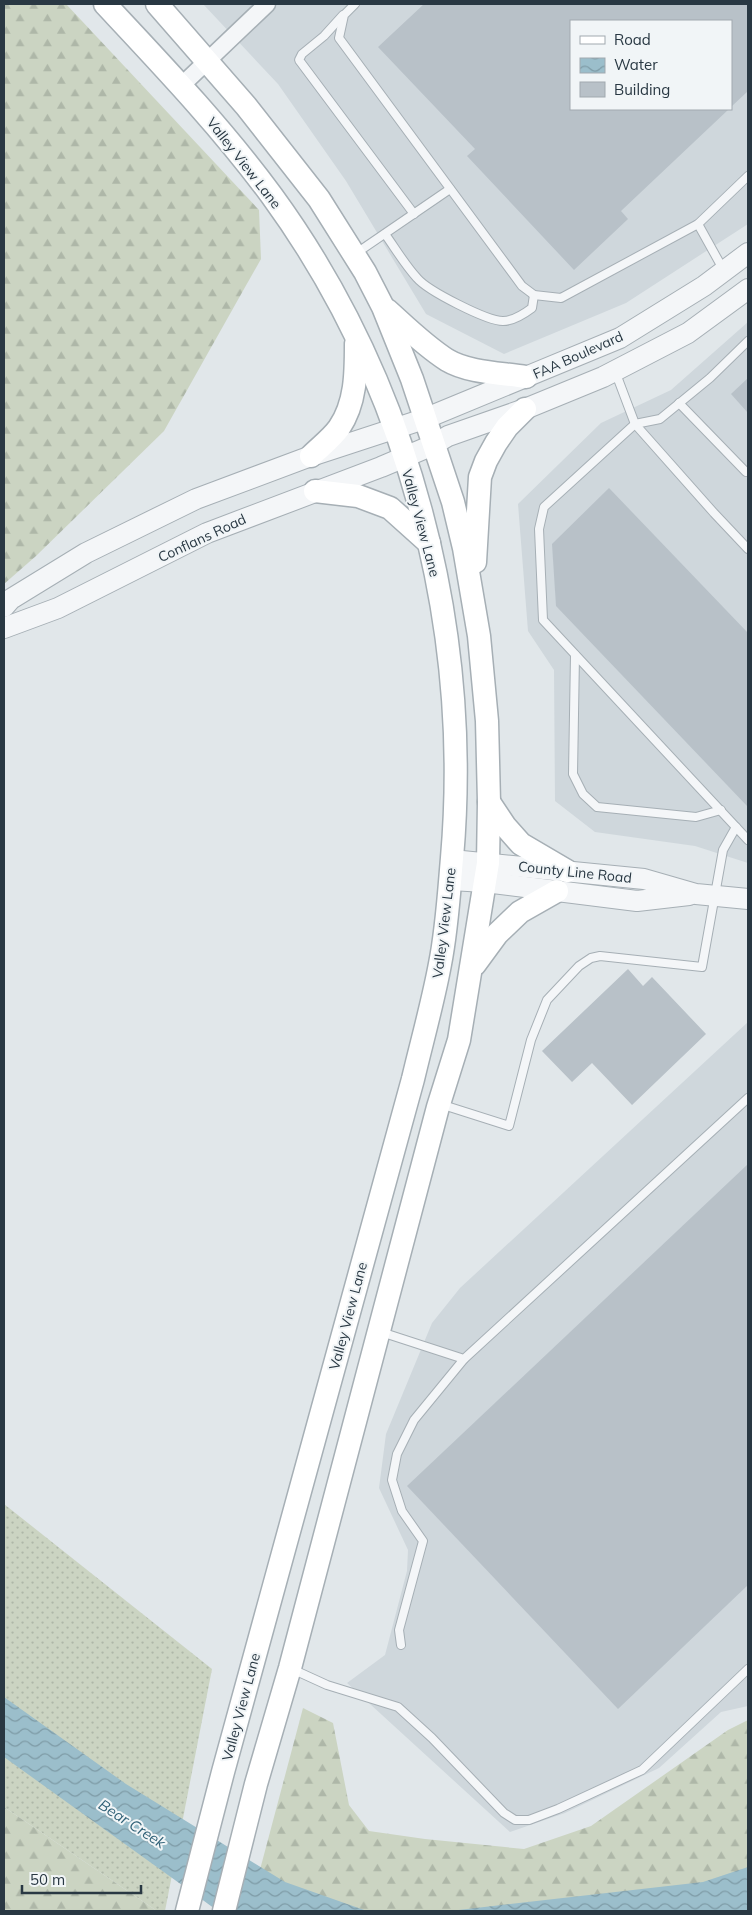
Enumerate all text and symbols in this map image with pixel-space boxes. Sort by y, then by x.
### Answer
legend [570,20,732,110]
text: Road [614,30,651,49]
text: Water [614,55,658,74]
text: Building [614,80,670,99]
street label: Valley View Lane [203,114,285,212]
street label: FAA Boulevard [530,327,626,383]
street label: Valley View Lane [398,467,444,579]
street label: Conflans Road [155,510,249,566]
street label: County Line Road [517,857,633,887]
street label: Valley View Lane [428,867,460,979]
street label: Valley View Lane [325,1260,371,1372]
street label: Valley View Lane [218,1651,264,1763]
water label: Bear Creek [95,1795,171,1853]
scale bar [22,1862,141,1894]
text: 50 m [30,1870,65,1889]

